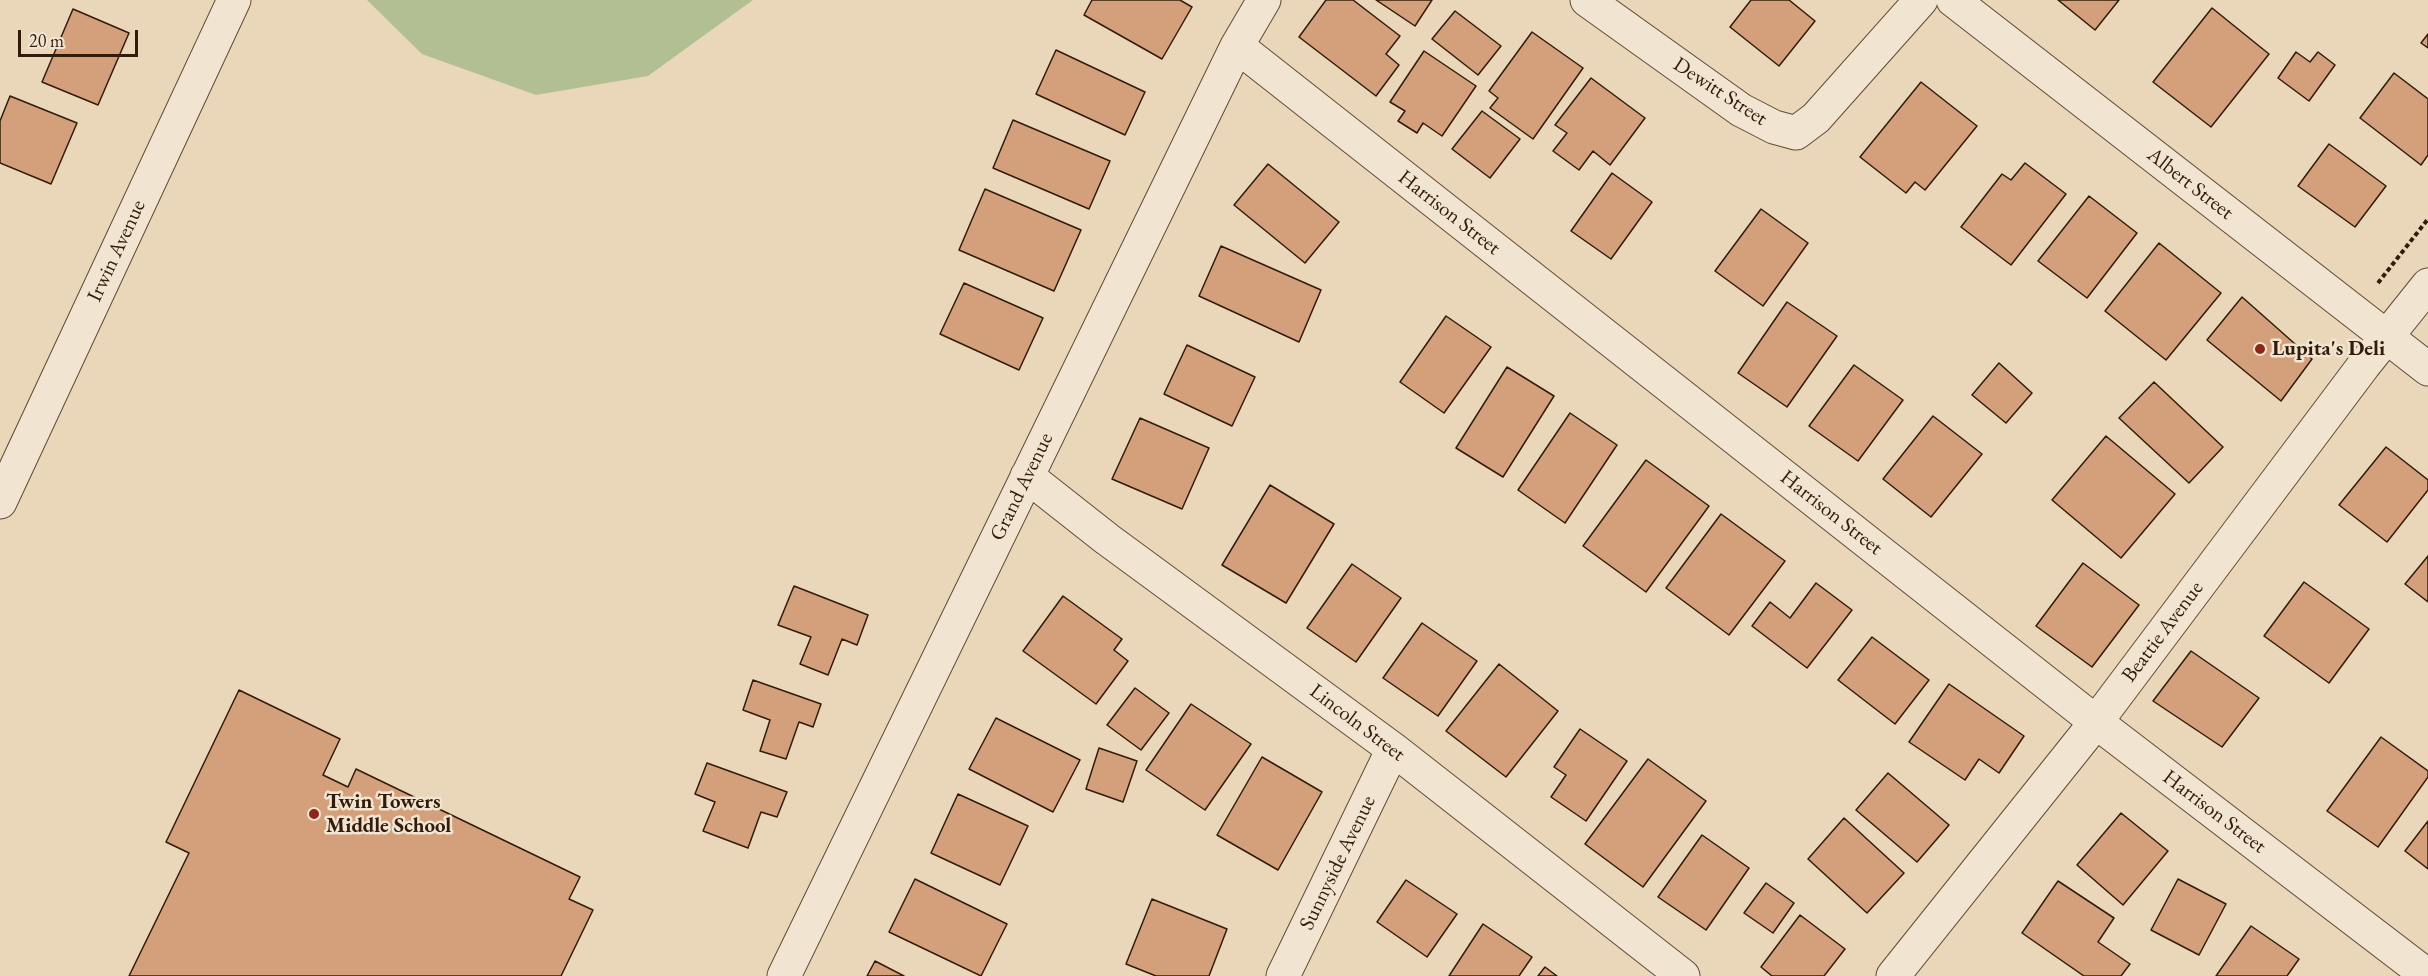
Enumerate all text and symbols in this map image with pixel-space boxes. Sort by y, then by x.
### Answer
scale bar [21,18,141,56]
text: 20 m [29,29,64,52]
street label: Dewitt Street [1668,52,1772,132]
street label: Albert Street [2142,143,2238,225]
street label: Harrison Street [1393,165,1505,261]
street label: Irwin Avenue [82,196,152,306]
place label: Lupita's Deli [2272,336,2385,362]
marker: Lupita's Deli [2253,342,2267,356]
street label: Grand Avenue [985,429,1059,545]
street label: Harrison Street [1775,465,1887,561]
street label: Beattie Avenue [2117,577,2209,687]
street label: Lincoln Street [1304,679,1410,767]
street label: Harrison Street [2157,765,2271,859]
place label: Twin Towers Middle School [326,789,451,839]
street label: Sunnyside Avenue [1295,792,1381,934]
marker: Twin Towers Middle School [307,807,321,821]

